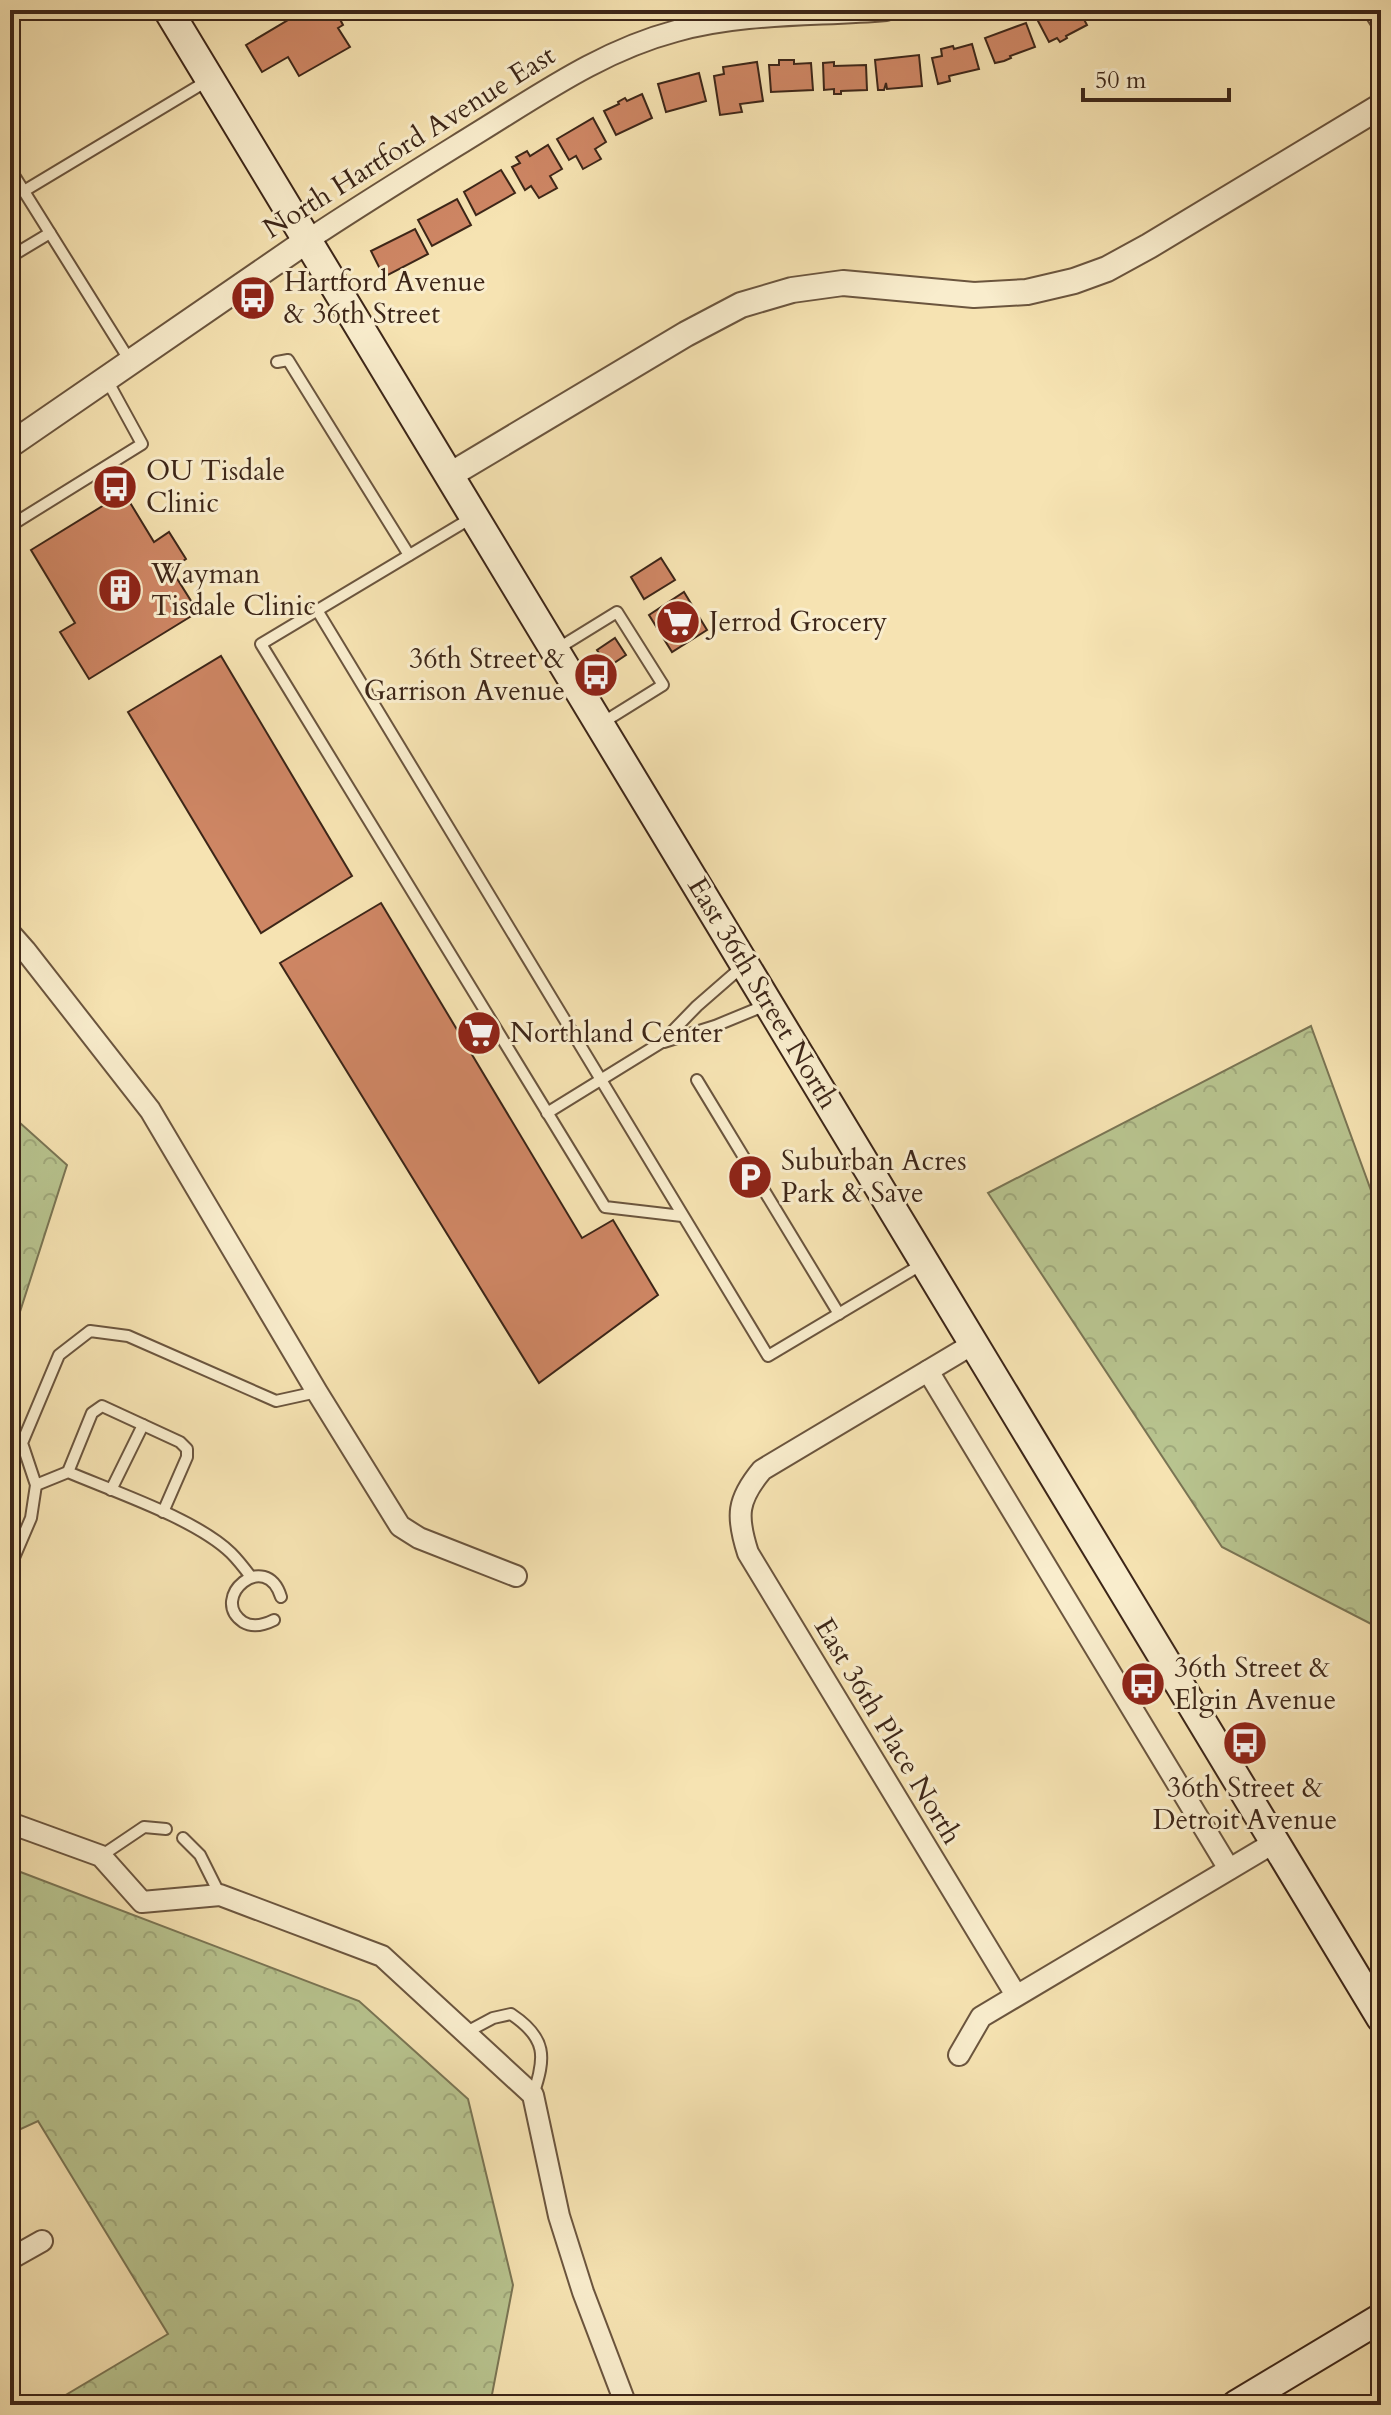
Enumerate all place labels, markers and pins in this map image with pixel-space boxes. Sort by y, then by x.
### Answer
place label: Hartford Avenue & 36th Street [284,263,486,333]
bus stop icon: Hartford Avenue & 36th Street [229,274,277,322]
place label: OU Tisdale Clinic [146,452,285,522]
bus stop icon: OU Tisdale Clinic [91,463,139,511]
place label: Wayman Tisdale Clinic [150,555,316,625]
building icon: Wayman Tisdale Clinic [96,566,144,614]
supermarket icon: Jerrod Grocery [654,598,702,646]
place label: Jerrod Grocery [705,603,887,641]
place label: 36th Street & Garrison Avenue [364,640,565,710]
bus stop icon: 36th Street & Garrison Avenue [572,651,620,699]
supermarket icon: Northland Center [455,1009,503,1057]
place label: Northland Center [510,1014,724,1052]
place label: Suburban Acres Park & Save [781,1142,967,1212]
parking icon: Suburban Acres Park & Save [726,1153,774,1201]
place label: 36th Street & Elgin Avenue [1174,1649,1336,1719]
bus stop icon: 36th Street & Elgin Avenue [1119,1660,1167,1708]
bus stop icon: 36th Street & Detroit Avenue [1221,1719,1269,1767]
place label: 36th Street & Detroit Avenue [1153,1769,1337,1839]

